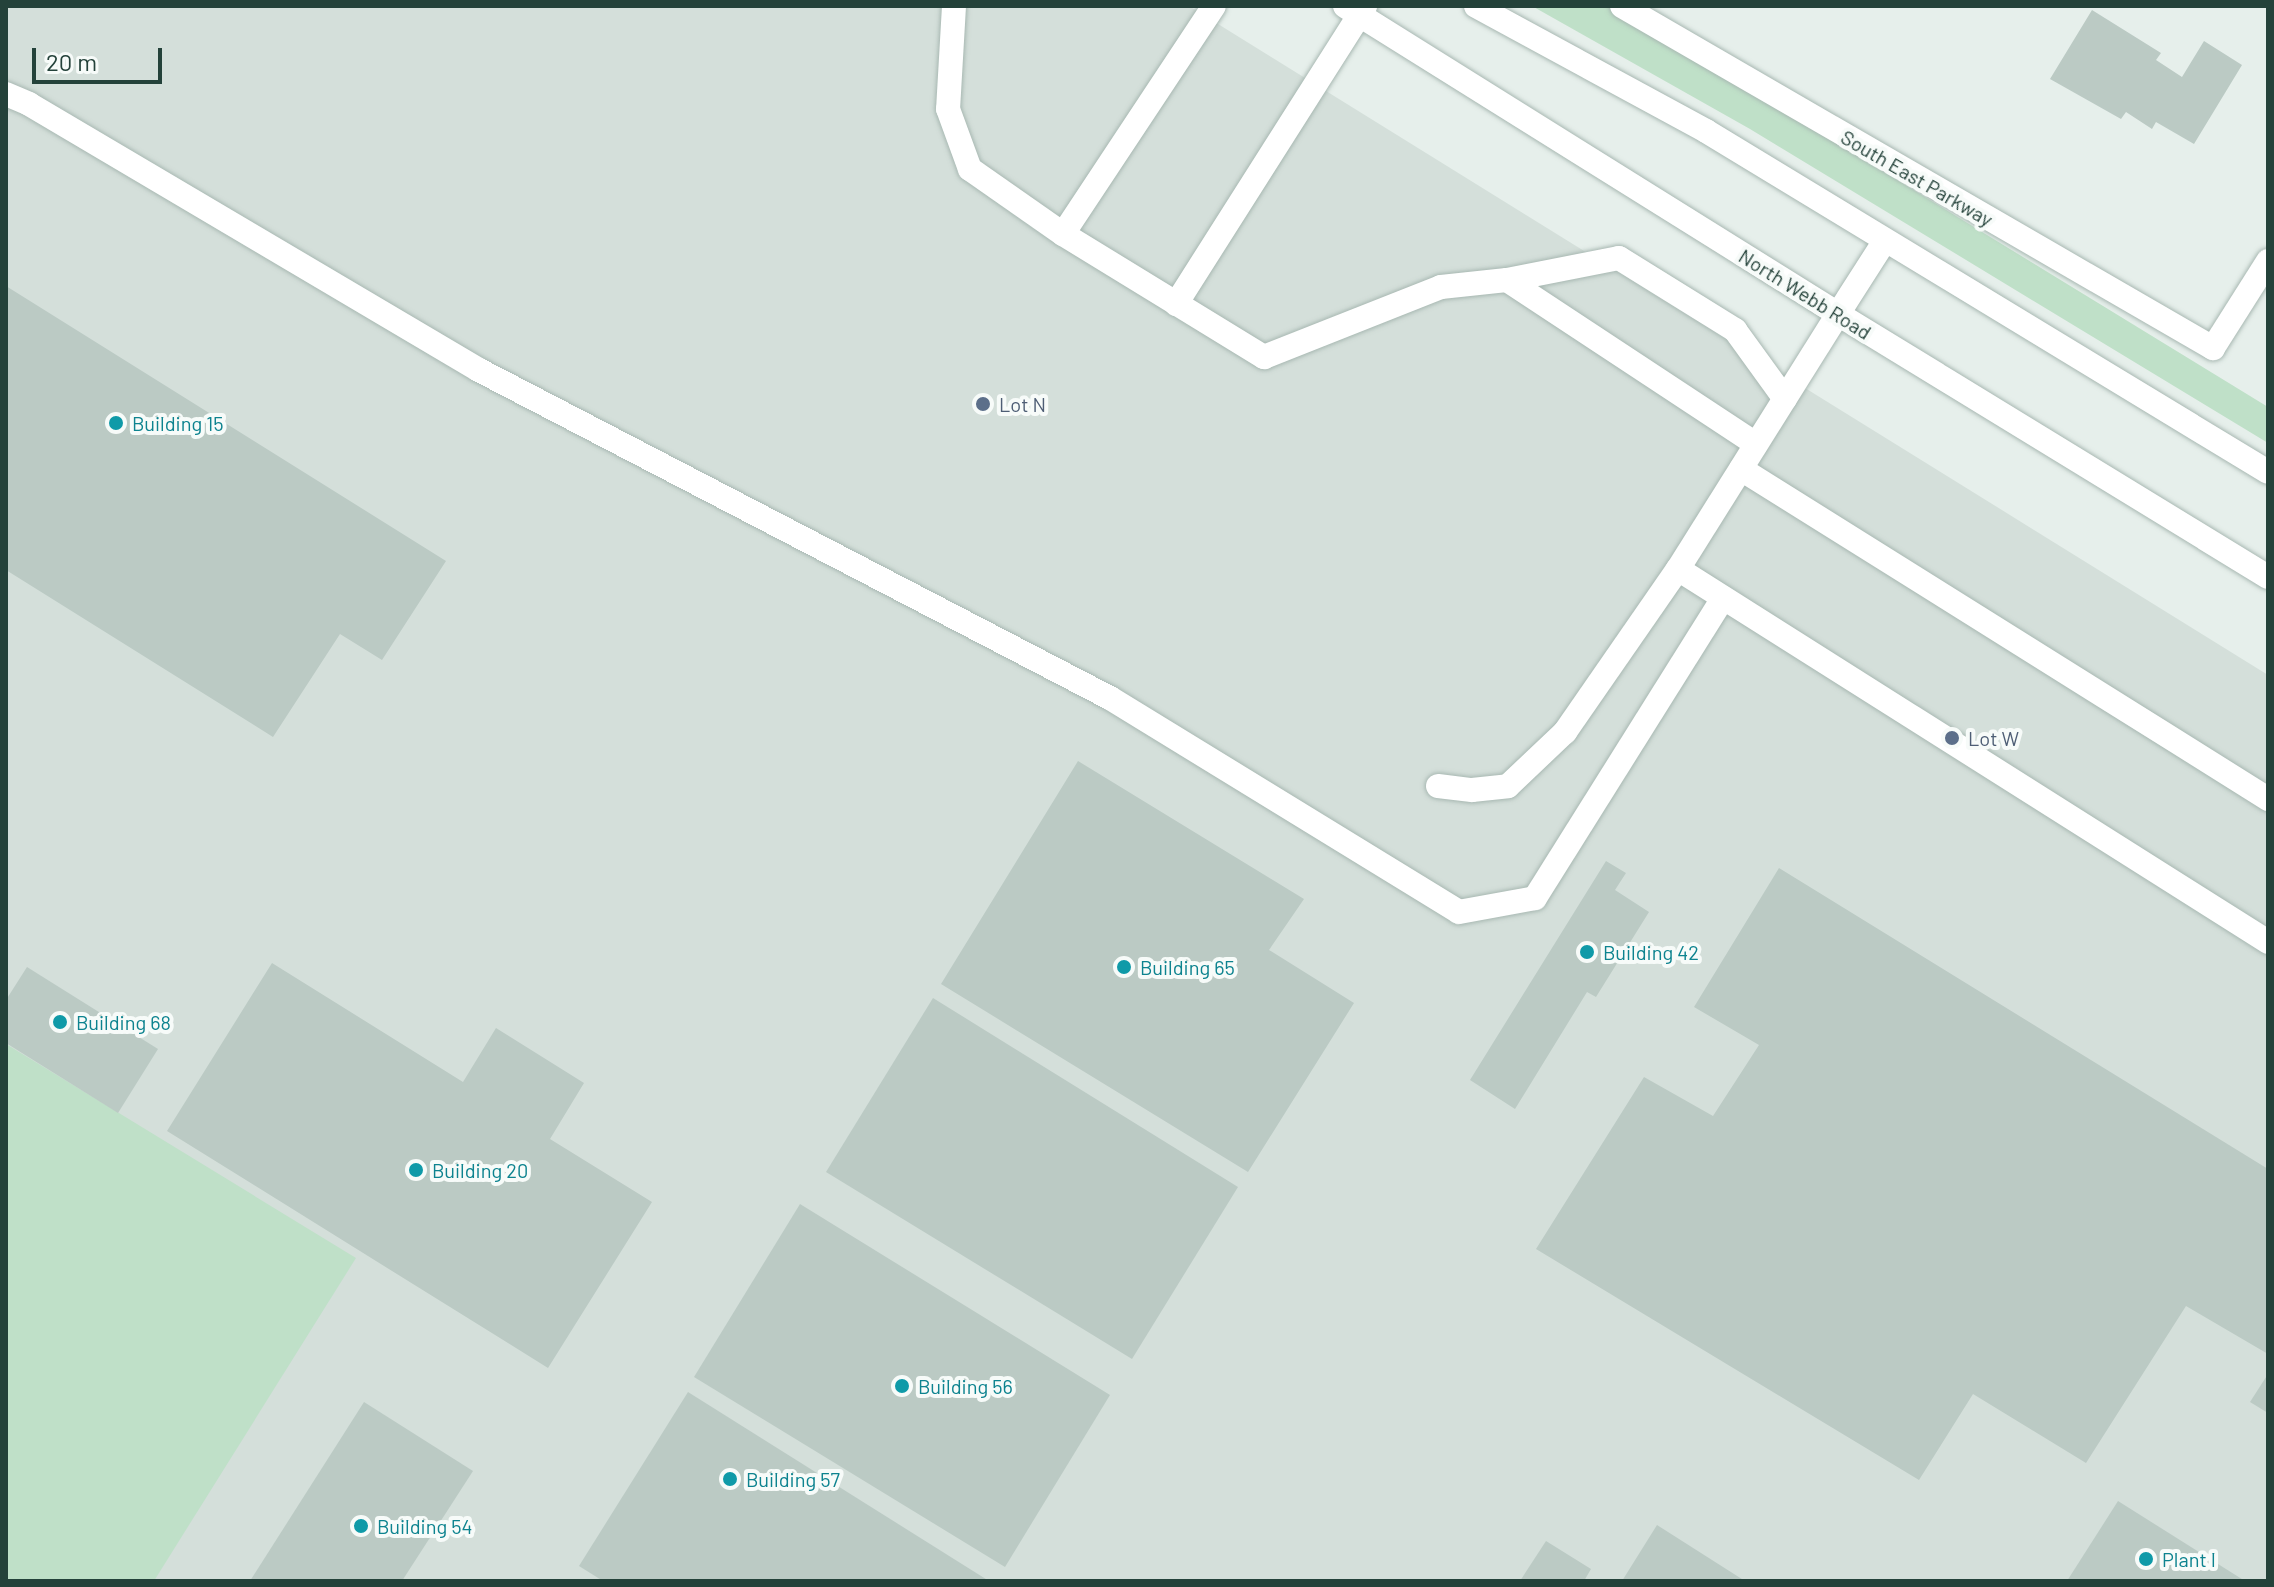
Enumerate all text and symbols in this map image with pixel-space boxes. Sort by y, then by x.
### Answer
scale bar [36,32,166,82]
text: 20 m [46,47,97,76]
street label: South East Parkway [1837,125,1997,231]
street label: North Webb Road [1734,244,1876,344]
place label: Lot N [999,392,1046,416]
marker: Lot N [974,395,992,413]
place label: Building 15 [132,411,223,435]
marker: Building 15 [107,414,125,432]
place label: Lot W [1968,726,2019,750]
marker: Lot W [1943,729,1961,747]
place label: Building 42 [1603,940,1699,964]
marker: Building 42 [1578,943,1596,961]
place label: Building 65 [1140,955,1235,979]
marker: Building 65 [1115,958,1133,976]
place label: Building 68 [76,1010,171,1034]
marker: Building 68 [51,1013,69,1031]
place label: Building 20 [432,1158,528,1182]
marker: Building 20 [407,1161,425,1179]
place label: Building 56 [918,1374,1013,1398]
marker: Building 56 [893,1377,911,1395]
place label: Building 57 [746,1467,840,1491]
marker: Building 57 [721,1470,739,1488]
place label: Building 54 [377,1514,472,1538]
marker: Building 54 [352,1517,370,1535]
place label: Plant I [2162,1547,2216,1571]
marker: Plant I [2137,1550,2155,1568]

